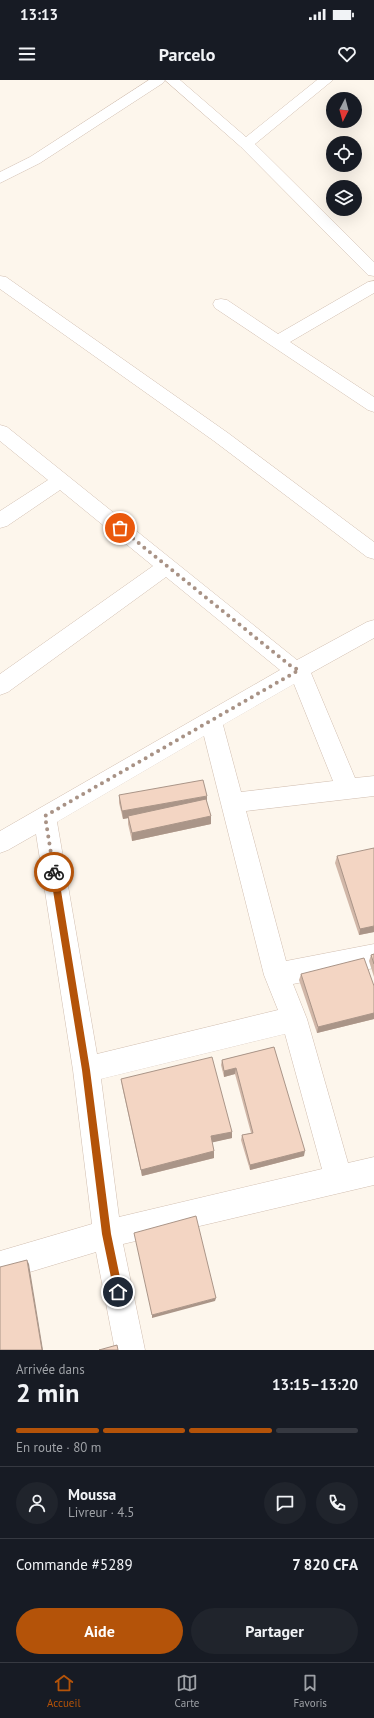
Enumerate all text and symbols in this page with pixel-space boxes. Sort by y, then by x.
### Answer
text: 13:13 [20,5,58,24]
icon: menu [16,43,38,65]
text: Parcelo [159,43,215,66]
icon: heart [336,43,358,65]
north arrow [326,92,362,128]
map controls [326,92,362,216]
button: locate [326,136,362,172]
button: layers [326,180,362,216]
pin [103,511,137,545]
icon: bag [109,517,131,539]
courier [34,852,74,892]
icon: bike [43,861,65,883]
pin [101,1275,135,1309]
icon: home [107,1281,129,1303]
text: Arrivée dans [16,1361,85,1378]
text: 13:15–13:20 [272,1375,358,1394]
text: 2 min [16,1376,79,1409]
text: En route · 80 m [16,1439,101,1456]
button: person [16,1482,58,1524]
button: chat [264,1482,306,1524]
button: phone [316,1482,358,1524]
text: Moussa [68,1485,116,1504]
text: Livreur · 4.5 [68,1504,134,1521]
text: Commande #5289 [16,1555,133,1574]
text: 7 820 CFA [292,1555,358,1574]
button: Aide [16,1608,183,1654]
button: Partager [191,1608,358,1654]
tab: Accueil [47,1672,81,1710]
tab: Carte [175,1672,199,1710]
tab: Favoris [293,1672,327,1710]

